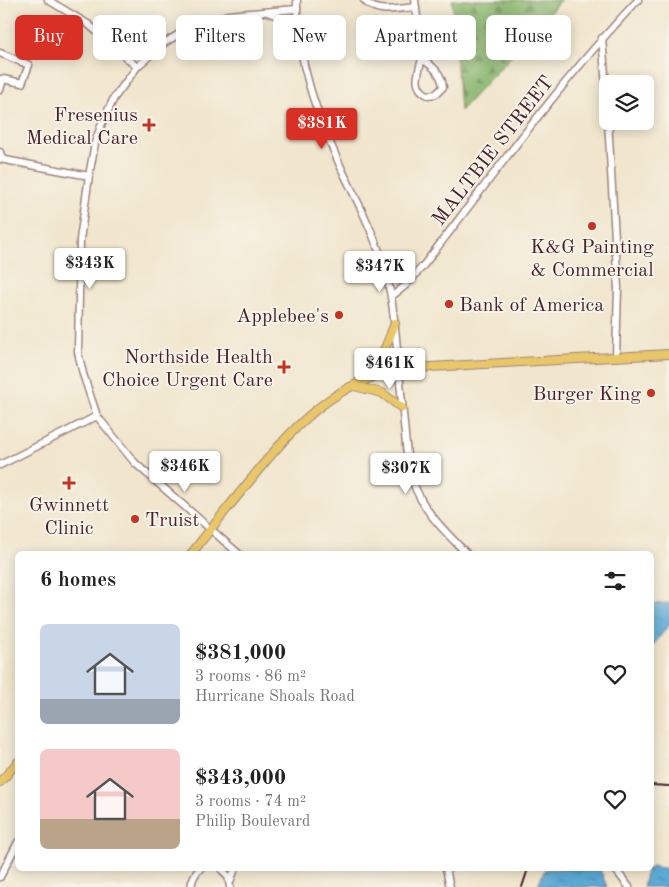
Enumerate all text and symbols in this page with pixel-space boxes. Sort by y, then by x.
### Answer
chip: Buy [15,15,83,60]
chip: Rent [93,15,166,60]
chip: Filters [176,15,263,60]
chip: New [273,15,346,60]
chip: Apartment [356,15,476,60]
chip: House [486,15,571,60]
street label: MALTBIE STREET [429,73,558,230]
map controls [599,75,654,130]
button: layers [599,75,654,130]
place label: Fresenius Medical Care [26,106,138,149]
pin: $381K [287,108,357,150]
text: $381K [297,116,347,132]
marker: Fresenius Medical Care [142,118,156,132]
marker: K&G Painting & Commercial [586,220,598,232]
place label: K&G Painting & Commercial [530,238,654,281]
pin: $343K [55,248,125,290]
pin: $347K [345,250,415,293]
text: $343K [65,256,115,272]
text: $347K [355,259,405,275]
place label: Bank of America [459,296,604,316]
marker: Bank of America [443,298,455,310]
place label: Applebee's [236,307,329,327]
marker: Applebee's [333,309,345,321]
place label: Northside Health Choice Urgent Care [102,348,273,391]
pin: $461K [355,348,425,390]
text: $461K [365,356,415,372]
marker: Northside Health Choice Urgent Care [277,360,291,374]
place label: Burger King [532,385,641,405]
marker: Burger King [645,387,657,399]
pin: $346K [150,450,220,493]
pin: $307K [371,452,441,495]
text: $346K [160,459,210,475]
text: $307K [381,461,431,477]
marker: Gwinnett Clinic [62,476,76,490]
place label: Gwinnett Clinic [29,496,109,539]
place label: Truist [145,511,199,531]
marker: Truist [129,513,141,525]
icon: filters [601,567,629,595]
text: 6 homes [40,570,116,591]
text: $381,000 [195,643,286,664]
icon: home [80,644,140,704]
icon: heart [601,660,629,688]
text: 3 rooms · 86 m² [195,669,306,685]
text: Hurricane Shoals Road [195,689,355,705]
text: $343,000 [195,768,286,789]
icon: home [80,769,140,829]
icon: heart [601,785,629,813]
text: 3 rooms · 74 m² [195,794,306,810]
text: Philip Boulevard [195,814,310,830]

